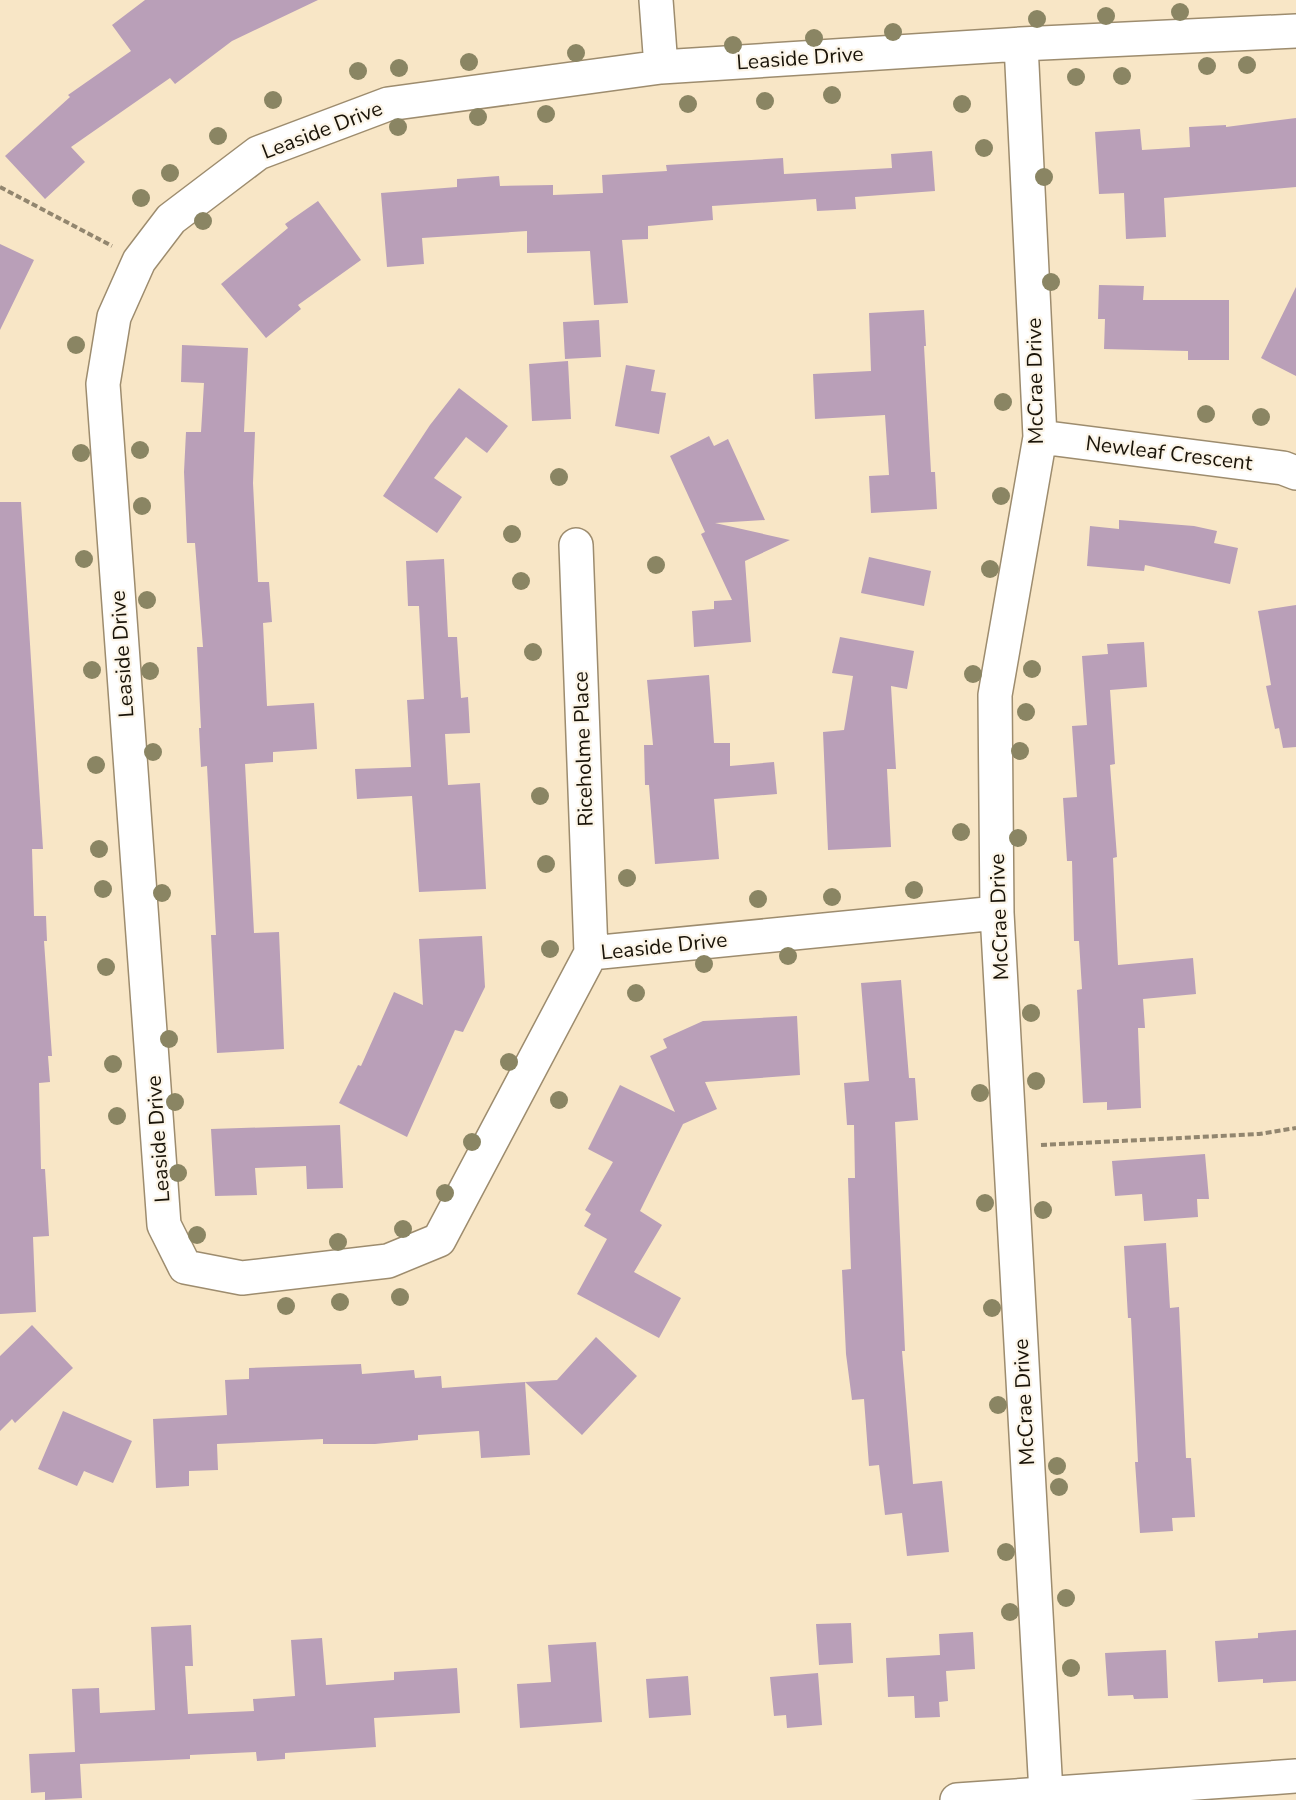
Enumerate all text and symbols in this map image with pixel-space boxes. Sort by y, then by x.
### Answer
street label: Leaside Drive [736,40,864,76]
street label: Leaside Drive [258,94,386,166]
street label: McCrae Drive [1020,317,1050,445]
street label: Newleaf Crescent [1084,429,1255,477]
street label: Leaside Drive [104,590,140,718]
street label: Riceholme Place [566,671,600,827]
street label: McCrae Drive [983,853,1015,981]
street label: Leaside Drive [599,925,729,967]
street label: Leaside Drive [140,1075,176,1203]
street label: McCrae Drive [1007,1338,1041,1466]

